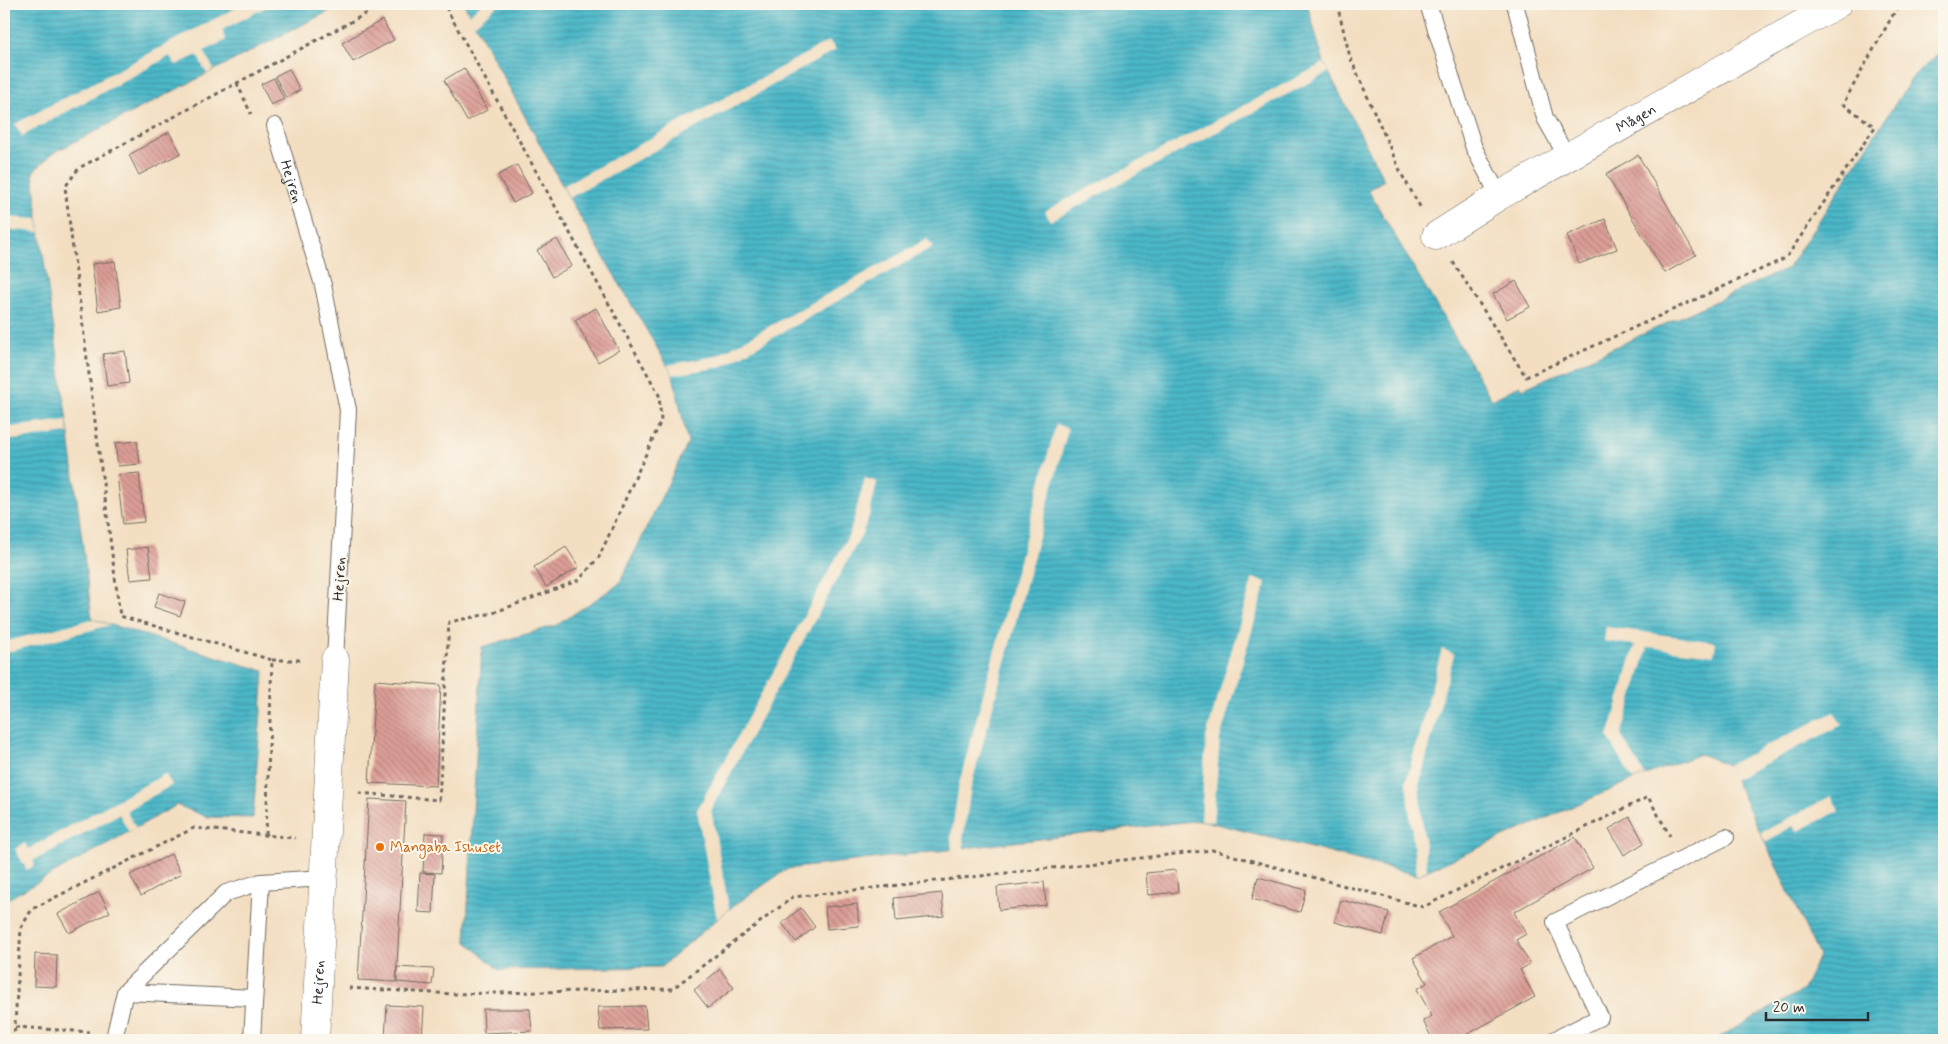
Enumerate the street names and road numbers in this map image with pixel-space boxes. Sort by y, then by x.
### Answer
street label: Mågen [1613,100,1660,139]
street label: Hejren [275,158,307,206]
street label: Hejren [329,557,351,602]
street label: Hejren [308,960,330,1005]

